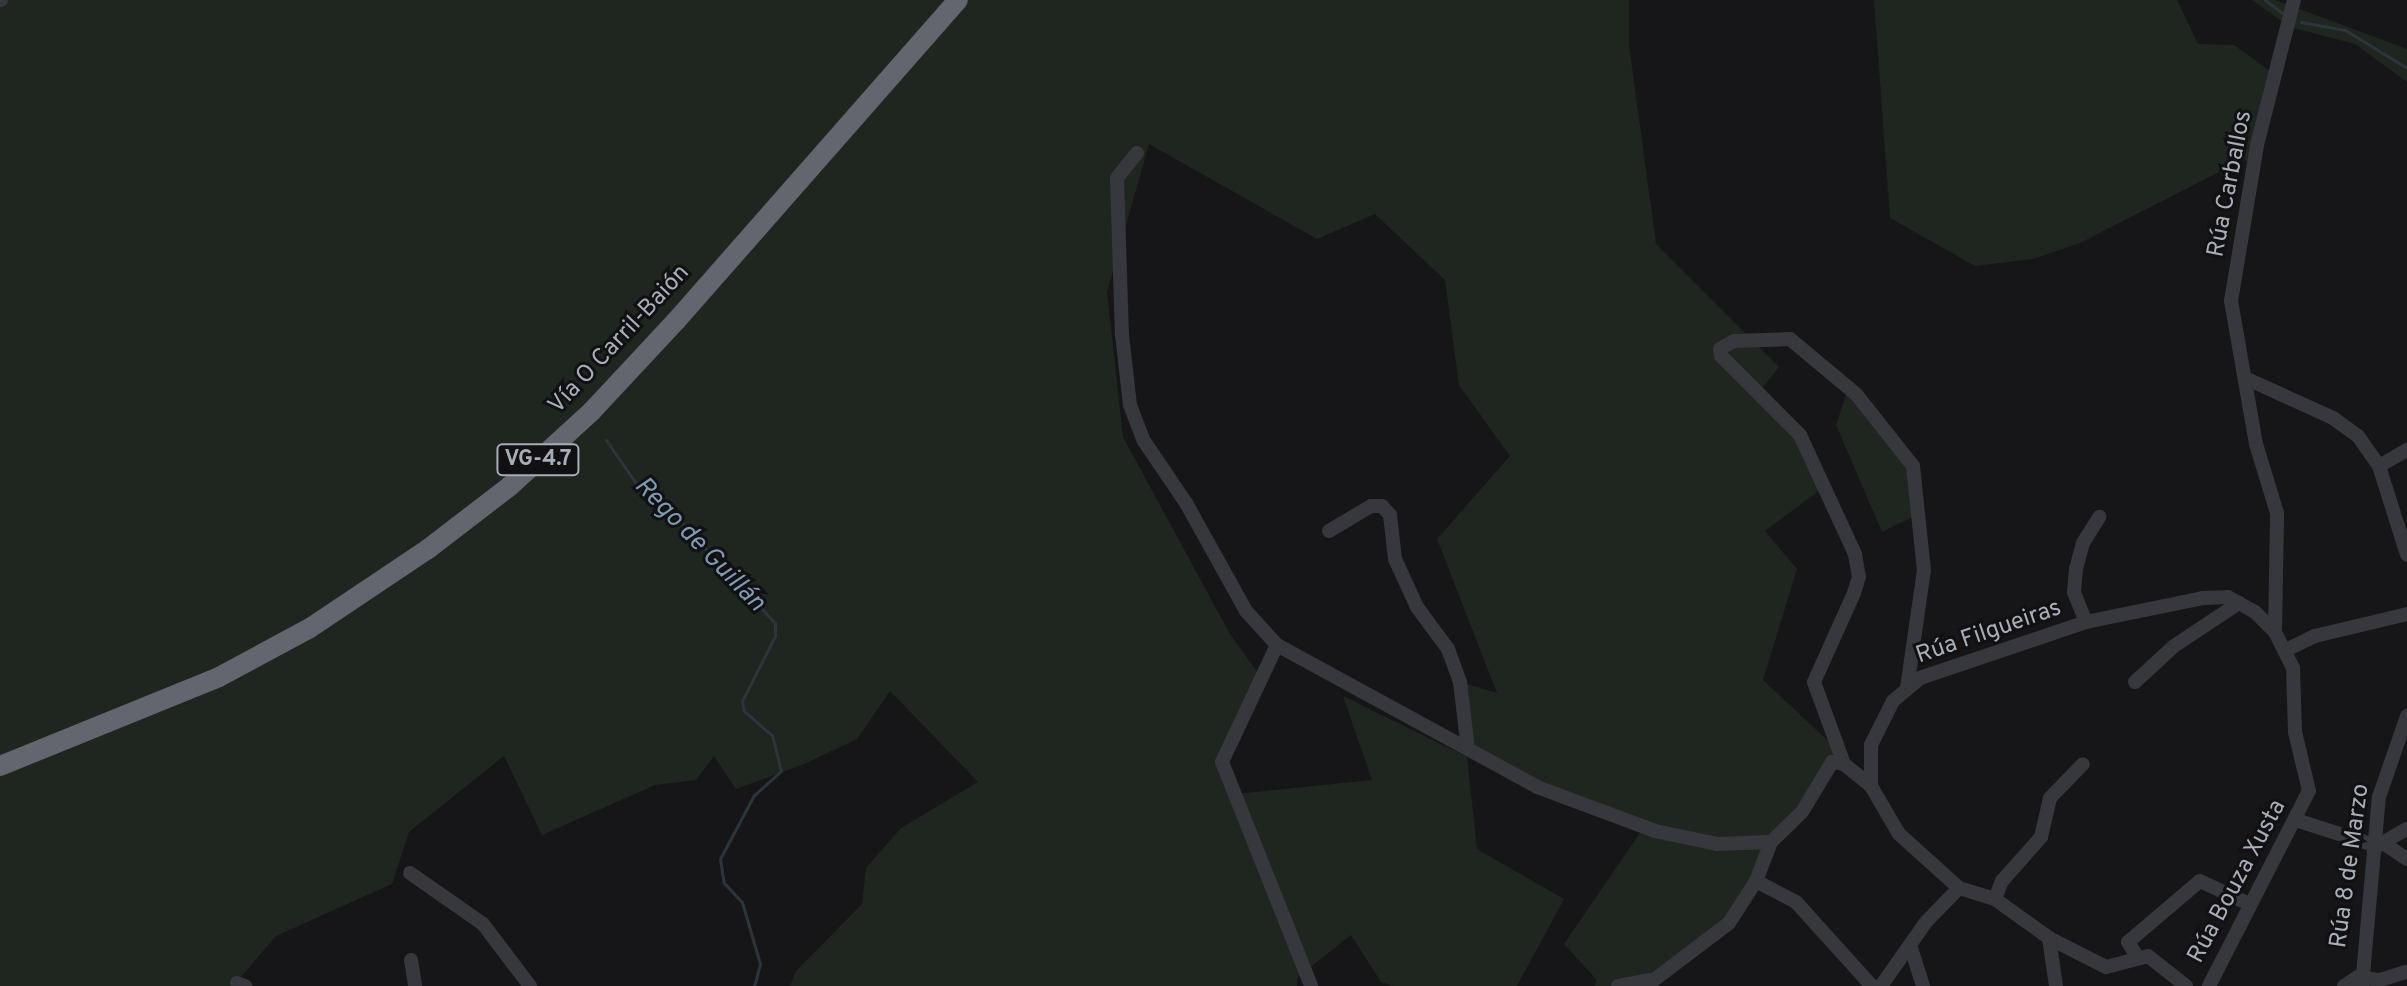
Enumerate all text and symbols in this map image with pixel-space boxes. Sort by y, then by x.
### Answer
street label: Rúa Carballos [2203,108,2259,260]
street label: Vía O Carril-Baión [544,259,696,421]
road number: VG-4.7 [496,442,580,478]
water label: Rego de Guillán [627,471,771,619]
street label: Rúa Filgueiras [1913,595,2065,671]
street label: Rúa 8 de Marzo [2325,782,2377,950]
street label: Rúa Bouza Xusta [2183,795,2293,969]

